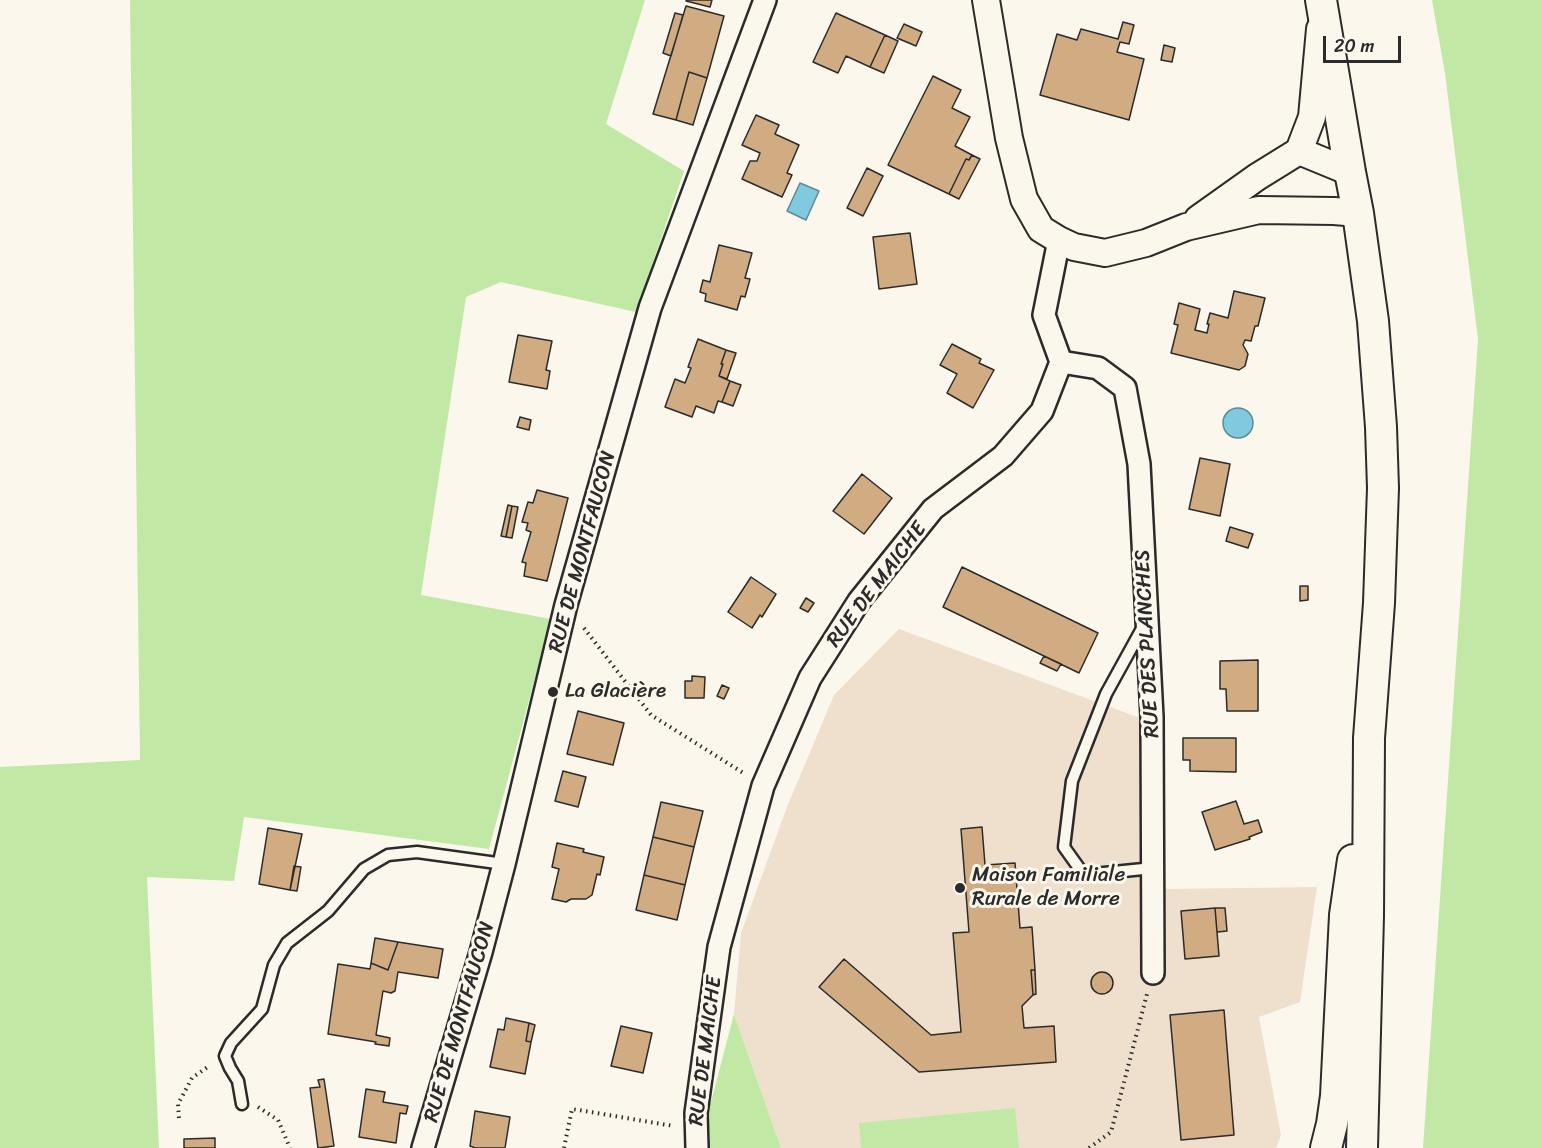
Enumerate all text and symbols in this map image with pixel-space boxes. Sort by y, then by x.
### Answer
scale bar [1326,24,1404,62]
text: 20 m [1334,30,1374,62]
street label: RUE DE MONTFAUCON [544,448,622,656]
street label: RUE DE MAICHE [822,517,932,653]
street label: RUE DES PLANCHES [1130,549,1166,739]
place label: La Glacière [565,679,666,705]
marker: La Glacière [546,685,560,699]
place label: Maison Familiale Rurale de Morre [972,863,1125,913]
marker: Maison Familiale Rurale de Morre [953,881,967,895]
street label: RUE DE MONTFAUCON [419,919,501,1125]
street label: RUE DE MAICHE [684,975,728,1127]

